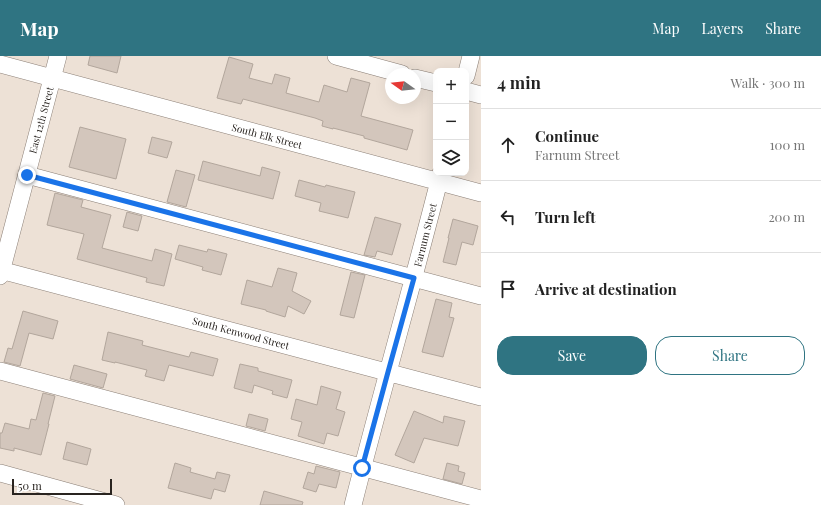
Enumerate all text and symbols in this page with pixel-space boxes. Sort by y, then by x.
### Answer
text: Map [20,15,59,41]
text: Map [652,19,680,38]
text: Layers [702,19,743,38]
text: Share [765,19,801,38]
north arrow [385,68,421,104]
map controls [433,68,469,176]
button: + [433,68,469,104]
text: 4 min [497,71,541,93]
text: Walk · 300 m [731,74,805,91]
street label: East 12th Street [25,85,57,155]
button: − [433,104,469,140]
street label: South Elk Street [230,120,304,152]
text: Continue [535,126,599,146]
icon: ahead [497,134,519,156]
text: 100 m [770,136,805,153]
button: layers [433,140,469,176]
text: Farnum Street [535,146,619,163]
route end [18,166,36,184]
street label: Farnum Street [410,201,440,268]
icon: left [497,206,519,228]
text: Turn left [535,207,596,227]
text: 200 m [768,208,805,225]
icon: arrive [497,278,519,300]
text: Arrive at destination [535,279,677,299]
street label: South Kenwood Street [191,313,291,353]
button: Save [497,336,647,375]
button: Share [655,336,805,375]
route start [353,459,371,477]
scale bar [12,477,112,496]
text: 50 m [18,478,42,493]

